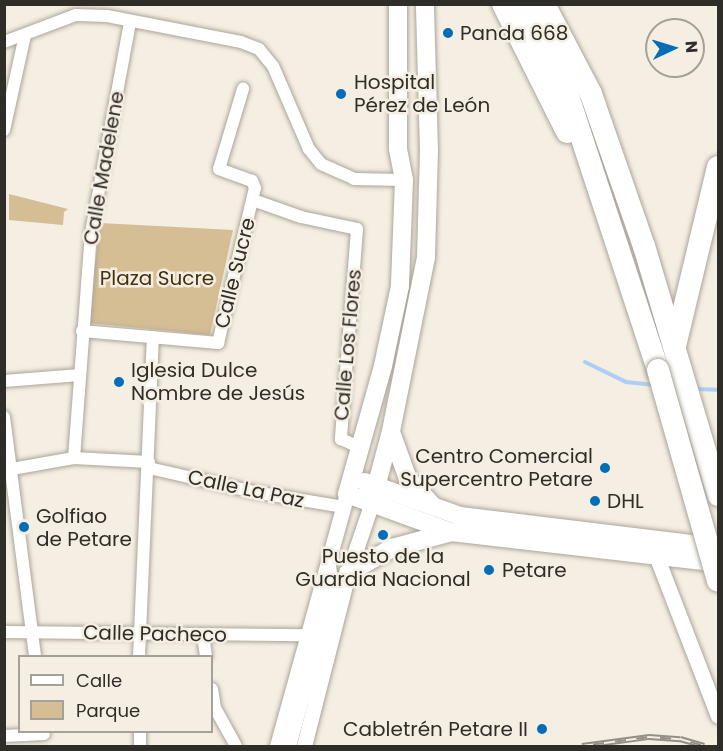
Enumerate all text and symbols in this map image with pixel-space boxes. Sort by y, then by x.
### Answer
north arrow [645,18,705,78]
place label: Panda 668 [460,21,568,45]
marker: Panda 668 [441,26,455,40]
text: N [680,40,703,54]
place label: Hospital Pérez de León [354,70,490,117]
marker: Hospital Pérez de León [332,85,350,103]
street label: Calle Madelene [79,89,129,247]
street label: Calle Sucre [210,215,260,331]
park label: Plaza Sucre [100,266,214,290]
street label: Calle Los Flores [329,268,367,422]
place label: Iglesia Dulce Nombre de Jesús [131,358,305,405]
marker: Iglesia Dulce Nombre de Jesús [112,375,126,389]
place label: Centro Comercial Supercentro Petare [400,444,593,491]
marker: Centro Comercial Supercentro Petare [598,461,612,475]
street label: Calle La Paz [186,465,306,513]
place label: DHL [607,489,644,513]
marker: DHL [588,494,602,508]
place label: Golfiao de Petare [36,504,132,551]
marker: Golfiao de Petare [17,520,31,534]
marker: Puesto de la Guardia Nacional [376,528,390,542]
place label: Puesto de la Guardia Nacional [295,544,471,591]
place label: Petare [502,558,567,582]
marker: Petare [480,561,498,579]
street label: Calle Pacheco [83,621,227,647]
legend [18,655,213,733]
text: Calle [76,668,122,693]
text: Parque [76,698,140,723]
place label: Cabletrén Petare II [343,717,528,741]
marker: Cabletrén Petare II [533,720,551,738]

